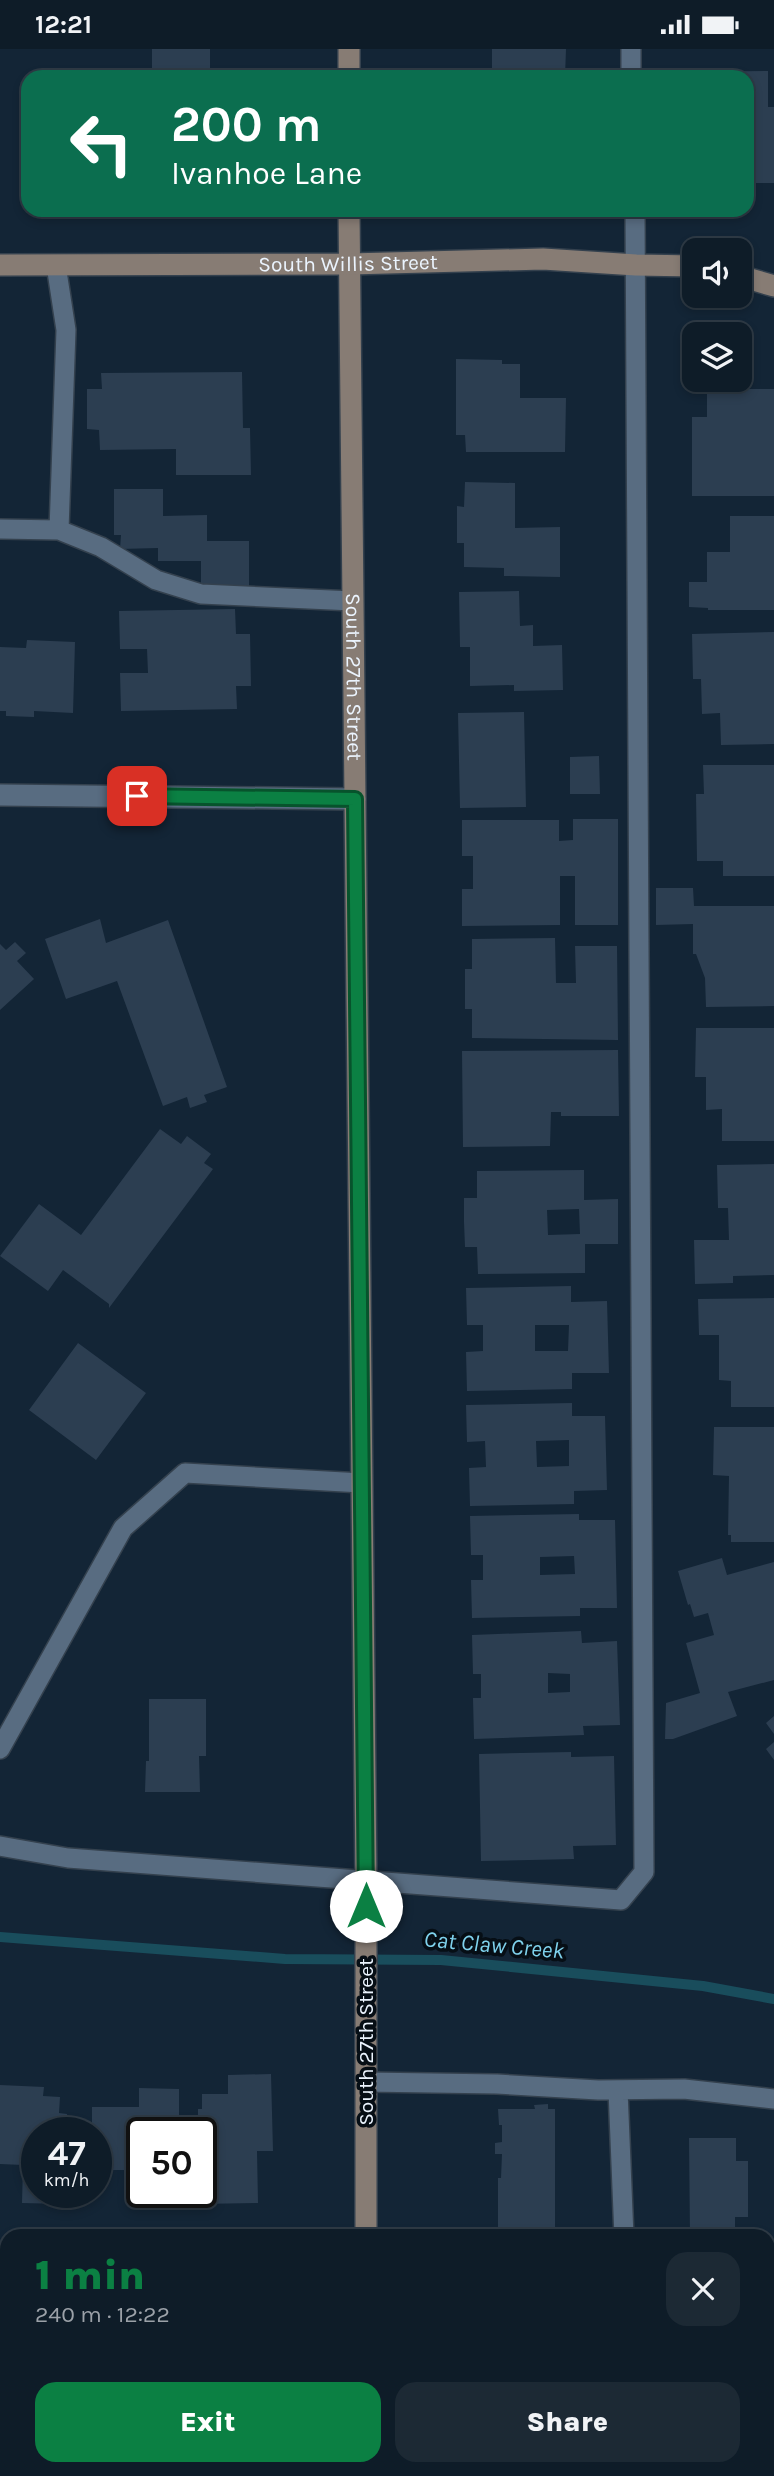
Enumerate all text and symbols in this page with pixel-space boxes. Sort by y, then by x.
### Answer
text: 12:21 [35,9,92,40]
text: 200 m [171,96,322,153]
icon: left [56,98,147,189]
text: Ivanhoe Lane [171,155,362,192]
map controls [682,238,752,392]
button: sound [682,238,752,308]
street label: South Willis Street [258,250,438,276]
button: layers [682,322,752,392]
street label: South 27th Street [341,593,367,761]
pin [107,766,167,826]
icon: arrive [118,777,156,815]
position arrow [329,1869,403,1943]
water label: Cat Claw Creek [423,1925,565,1965]
street label: South 27th Street [354,1958,378,2126]
speed limit sign: 50 [126,2117,217,2208]
text: 47 [47,2133,86,2174]
text: km/h [44,2169,89,2191]
text: 1 min [35,2250,145,2300]
button: close [666,2252,740,2326]
text: 240 m · 12:22 [35,2301,170,2328]
button: Exit [35,2382,381,2462]
button: Share [395,2382,740,2462]

